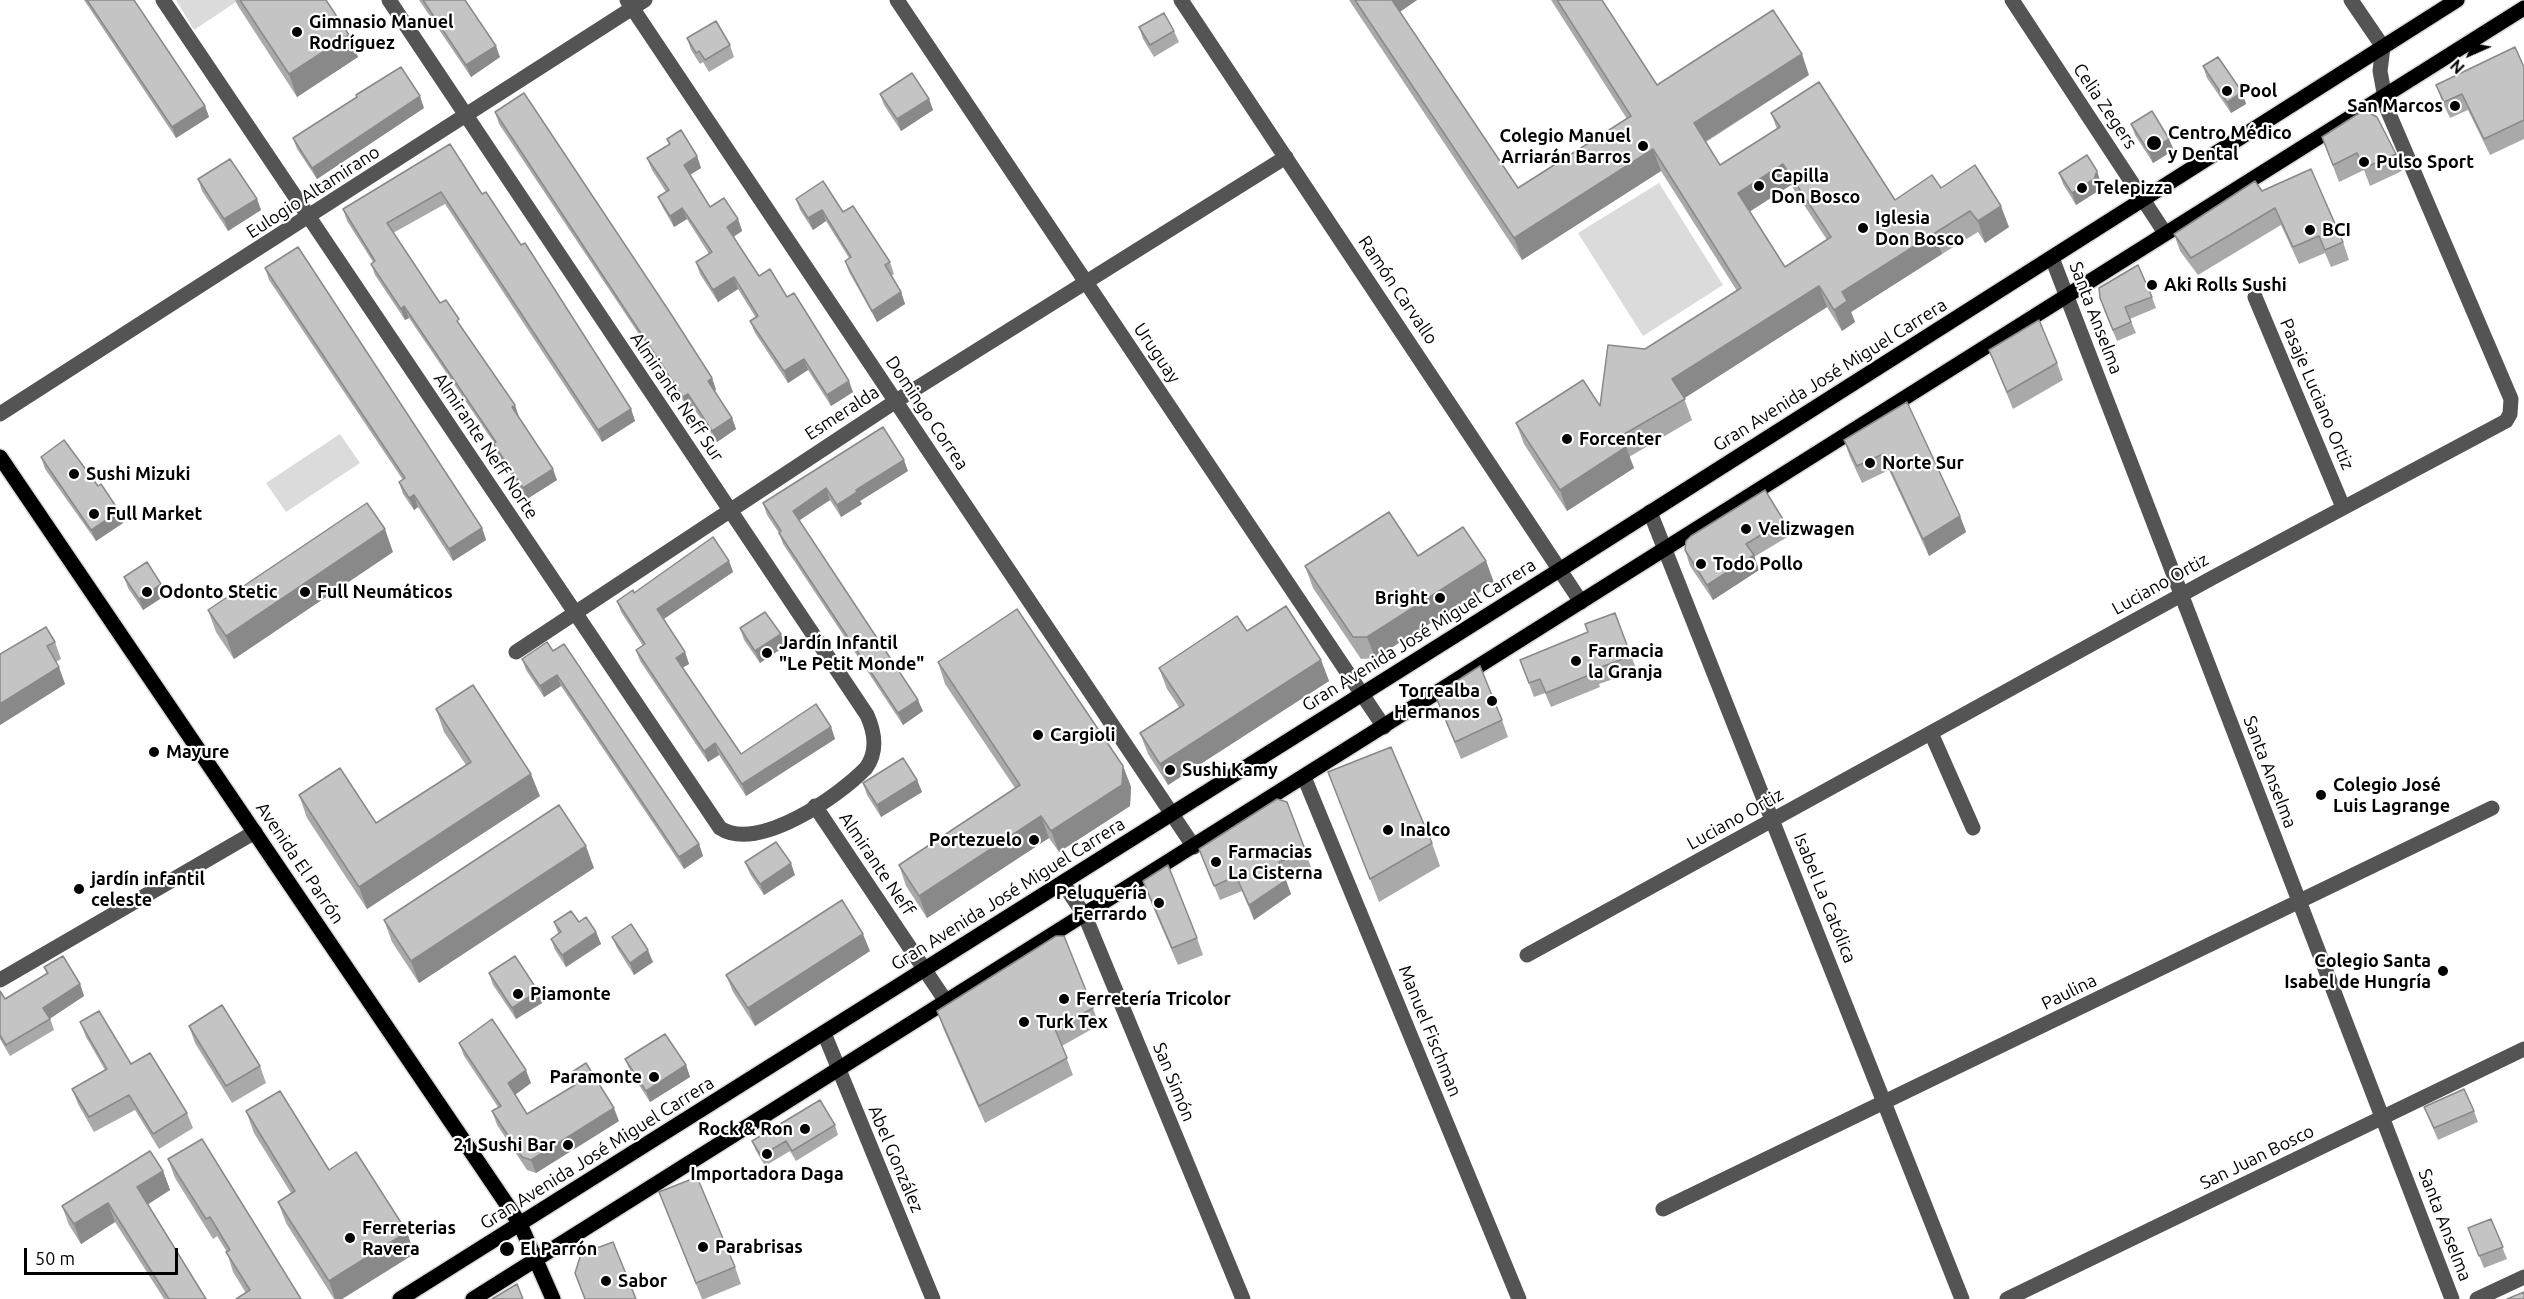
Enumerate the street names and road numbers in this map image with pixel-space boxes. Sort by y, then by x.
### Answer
street label: Celia Zegers [2069,59,2141,153]
street label: Eulogio Altamirano [242,141,384,243]
street label: Ramón Carvallo [1354,232,1442,348]
street label: Santa Anselma [2065,259,2127,377]
street label: Gran Avenida José Miguel Carrera [1709,294,1951,456]
street label: Pasaje Luciano Ortiz [2275,315,2359,473]
street label: Uruguay [1129,319,1185,387]
street label: Almirante Neff Sur [626,328,728,466]
street label: Domingo Correa [881,352,973,474]
street label: Almirante Neff Norte [429,369,543,523]
street label: Esmeralda [801,381,883,445]
street label: Luciano Ortiz [2108,549,2212,619]
street label: Gran Avenida José Miguel Carrera [1298,554,1540,716]
street label: Santa Anselma [2239,713,2301,831]
street label: Luciano Ortiz [1683,784,1787,854]
street label: Avenida El Parrón [251,798,349,928]
street label: Almirante Neff [834,808,920,920]
street label: Gran Avenida José Miguel Carrera [887,813,1129,975]
street label: Isabel La Católica [1789,830,1861,966]
street label: Manuel Fischman [1394,962,1466,1100]
street label: Paulina [2038,969,2100,1015]
street label: San Simón [1148,1039,1200,1125]
street label: Gran Avenida José Miguel Carrera [476,1072,718,1234]
street label: Abel González [864,1102,928,1216]
street label: San Juan Bosco [2196,1120,2318,1194]
street label: Santa Anselma [2414,1166,2476,1284]

